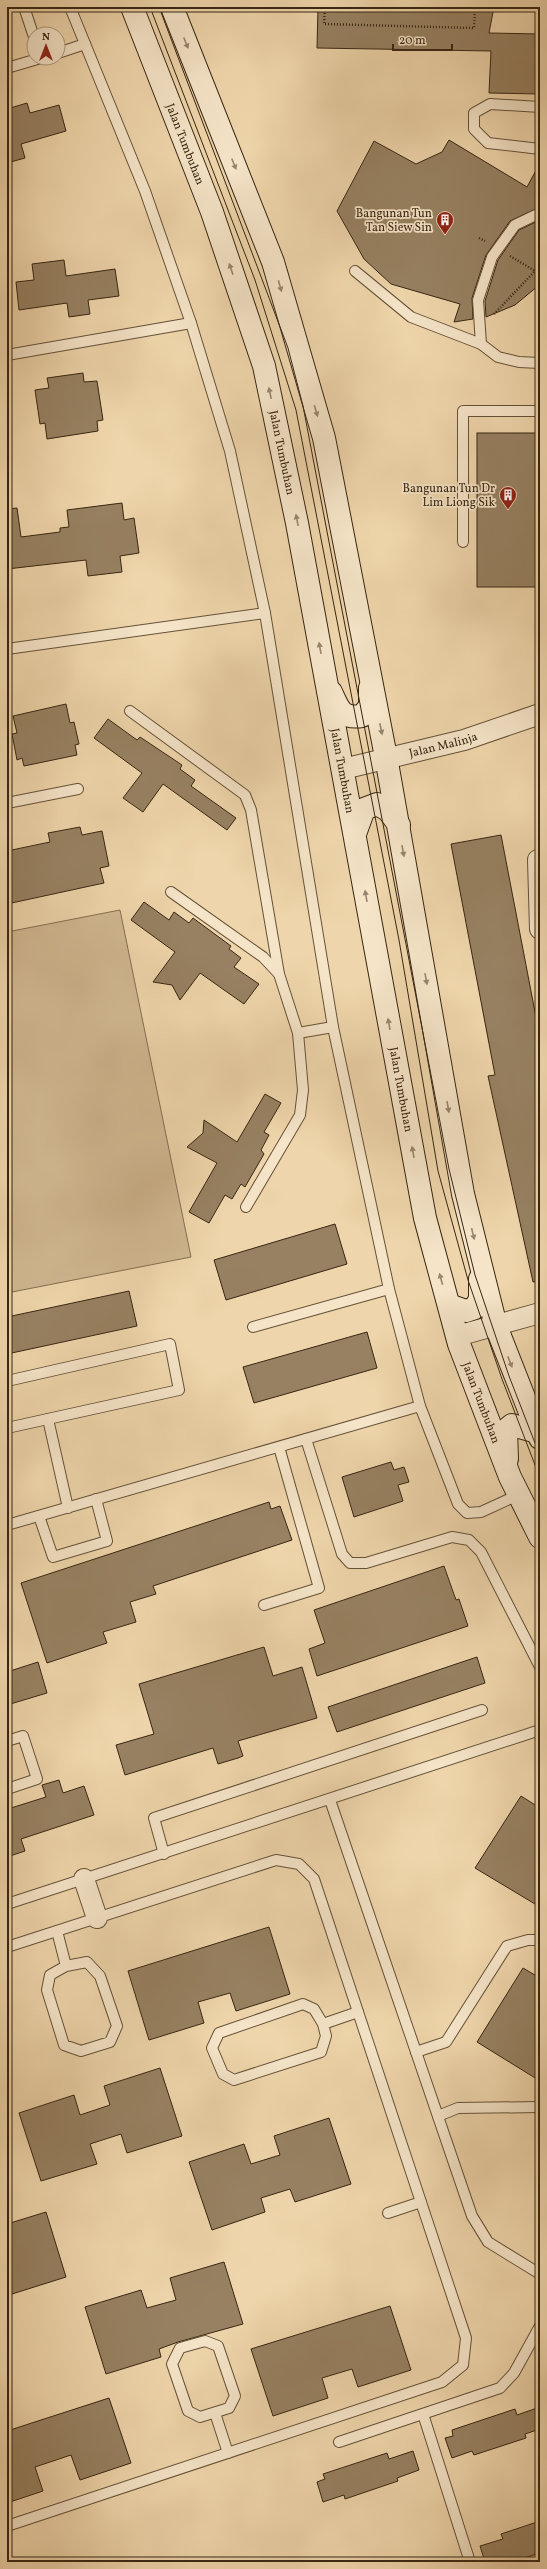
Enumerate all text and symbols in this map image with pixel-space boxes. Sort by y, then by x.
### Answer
north arrow [26,26,66,66]
scale bar [393,26,452,52]
text: N [42,30,50,45]
text: 20 m [399,33,426,49]
one-way arrow [184,38,190,50]
street label: Jalan Tumbuhan [161,101,208,187]
one-way arrow [232,159,238,171]
place label: Bangunan Tun Tan Siew Sin [356,206,432,236]
building icon: Bangunan Tun Tan Siew Sin [435,210,455,235]
one-way arrow [228,263,234,275]
one-way arrow [277,280,283,292]
one-way arrow [266,387,272,399]
one-way arrow [313,405,319,417]
street label: Jalan Tumbuhan [265,409,298,497]
place label: Bangunan Tun Dr Lim Liong Sik [403,481,495,511]
building icon: Bangunan Tun Dr Lim Liong Sik [498,485,518,510]
one-way arrow [293,514,299,526]
one-way arrow [317,642,323,654]
one-way arrow [378,723,384,735]
street label: Jalan Tumbuhan [326,727,357,815]
street label: Jalan Malinja [407,729,480,762]
one-way arrow [401,845,407,857]
one-way arrow [363,890,369,902]
one-way arrow [423,973,429,985]
one-way arrow [386,1018,392,1030]
street label: Jalan Tumbuhan [385,1046,416,1133]
one-way arrow [445,1101,451,1113]
one-way arrow [409,1146,415,1158]
one-way arrow [471,1228,477,1240]
one-way arrow [438,1273,444,1285]
one-way arrow [508,1356,514,1368]
street label: Jalan Tumbuhan [458,1360,503,1446]

